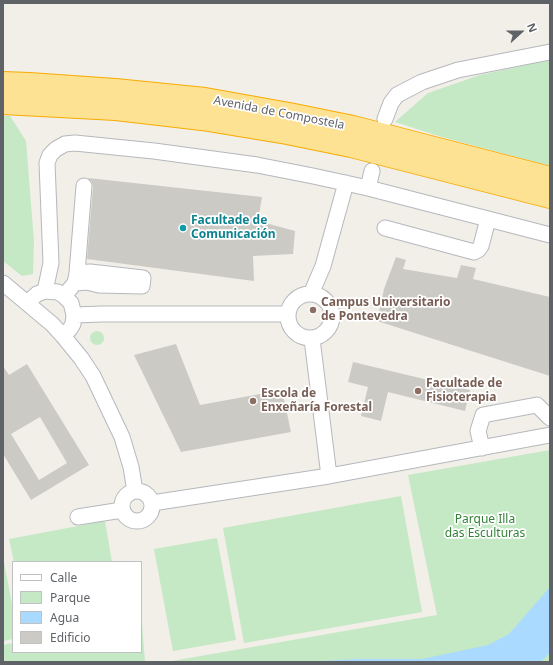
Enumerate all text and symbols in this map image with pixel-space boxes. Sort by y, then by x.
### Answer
north arrow [501,12,541,52]
text: N [524,21,541,34]
street label: Avenida de Compostela [212,93,346,133]
place label: Facultade de Comunicación [191,214,276,242]
marker: Facultade de Comunicación [178,223,188,233]
place label: Campus Universitario de Pontevedra [321,296,450,324]
marker: Campus Universitario de Pontevedra [308,305,318,315]
place label: Facultade de Fisioterapia [426,377,502,405]
marker: Facultade de Fisioterapia [413,386,423,396]
place label: Escola de Enxeñaría Forestal [261,387,372,415]
marker: Escola de Enxeñaría Forestal [248,396,258,406]
park label: Parque Illa das Esculturas [445,513,525,541]
legend [12,561,142,653]
text: Calle [50,569,77,586]
text: Parque [50,589,90,606]
text: Agua [50,609,79,626]
text: Edificio [50,629,91,646]

